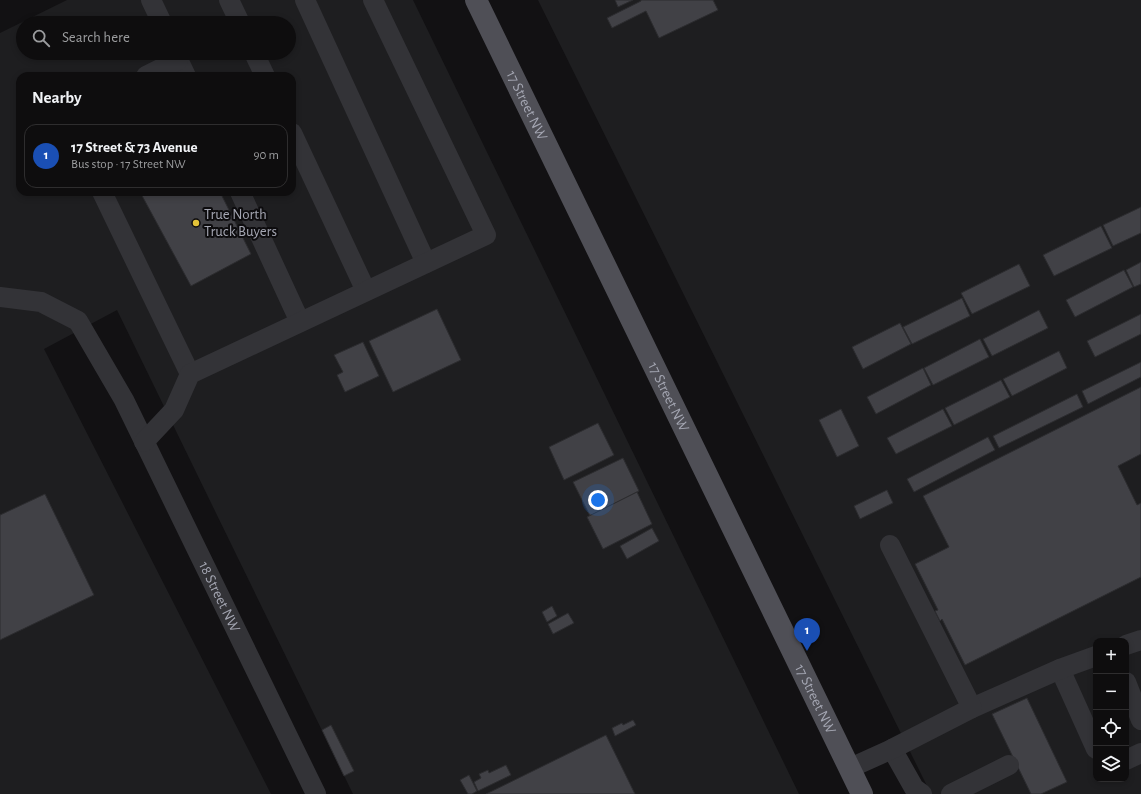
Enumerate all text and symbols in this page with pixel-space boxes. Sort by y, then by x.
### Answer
search box [16,16,296,60]
icon: search [30,27,52,49]
text: Search here [62,30,130,45]
street label: 17 Street NW [504,68,551,143]
text: Nearby [32,89,82,106]
text: 17 Street & 73 Avenue [71,140,198,155]
text: 1 [44,149,48,162]
text: 90 m [253,149,279,162]
text: Bus stop · 17 Street NW [71,158,186,171]
place label: True North Truck Buyers [204,207,277,239]
marker: True North Truck Buyers [191,218,201,228]
street label: 17 Street NW [646,360,692,434]
your location [588,490,608,510]
street label: 18 Street NW [196,559,243,635]
pin: 1 [794,618,820,651]
map controls [1093,638,1129,782]
button: + [1093,638,1129,674]
street label: 17 Street NW [793,662,839,736]
button: − [1093,674,1129,710]
button: locate [1093,710,1129,746]
button: layers [1093,746,1129,782]

